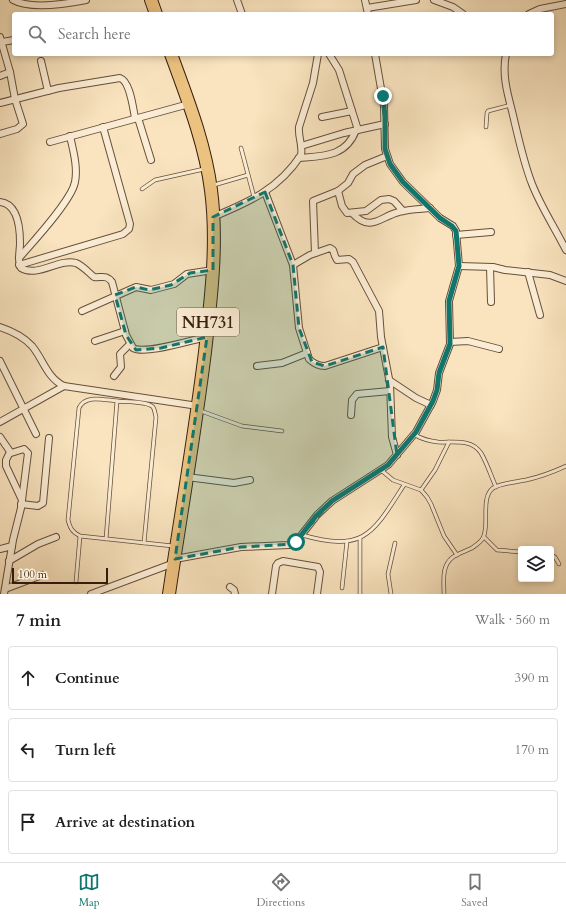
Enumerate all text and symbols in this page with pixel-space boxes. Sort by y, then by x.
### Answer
search box [12,12,554,56]
icon: search [26,23,48,45]
text: Search here [58,24,131,44]
route end [374,87,392,105]
road number: NH731 [177,308,239,336]
route start [287,533,305,551]
map controls [518,546,554,582]
button: layers [518,546,554,582]
scale bar [12,566,108,585]
text: 100 m [18,567,47,582]
text: 7 min [16,609,61,632]
text: Walk · 560 m [475,611,550,629]
icon: ahead [17,667,39,689]
text: Continue [55,668,120,688]
text: 390 m [515,669,549,687]
icon: left [17,739,39,761]
text: Turn left [55,740,116,760]
text: 170 m [515,741,549,759]
icon: arrive [17,811,39,833]
text: Arrive at destination [55,812,195,832]
tab: Map [78,871,100,910]
tab: Directions [256,871,305,910]
tab: Saved [461,871,488,910]

